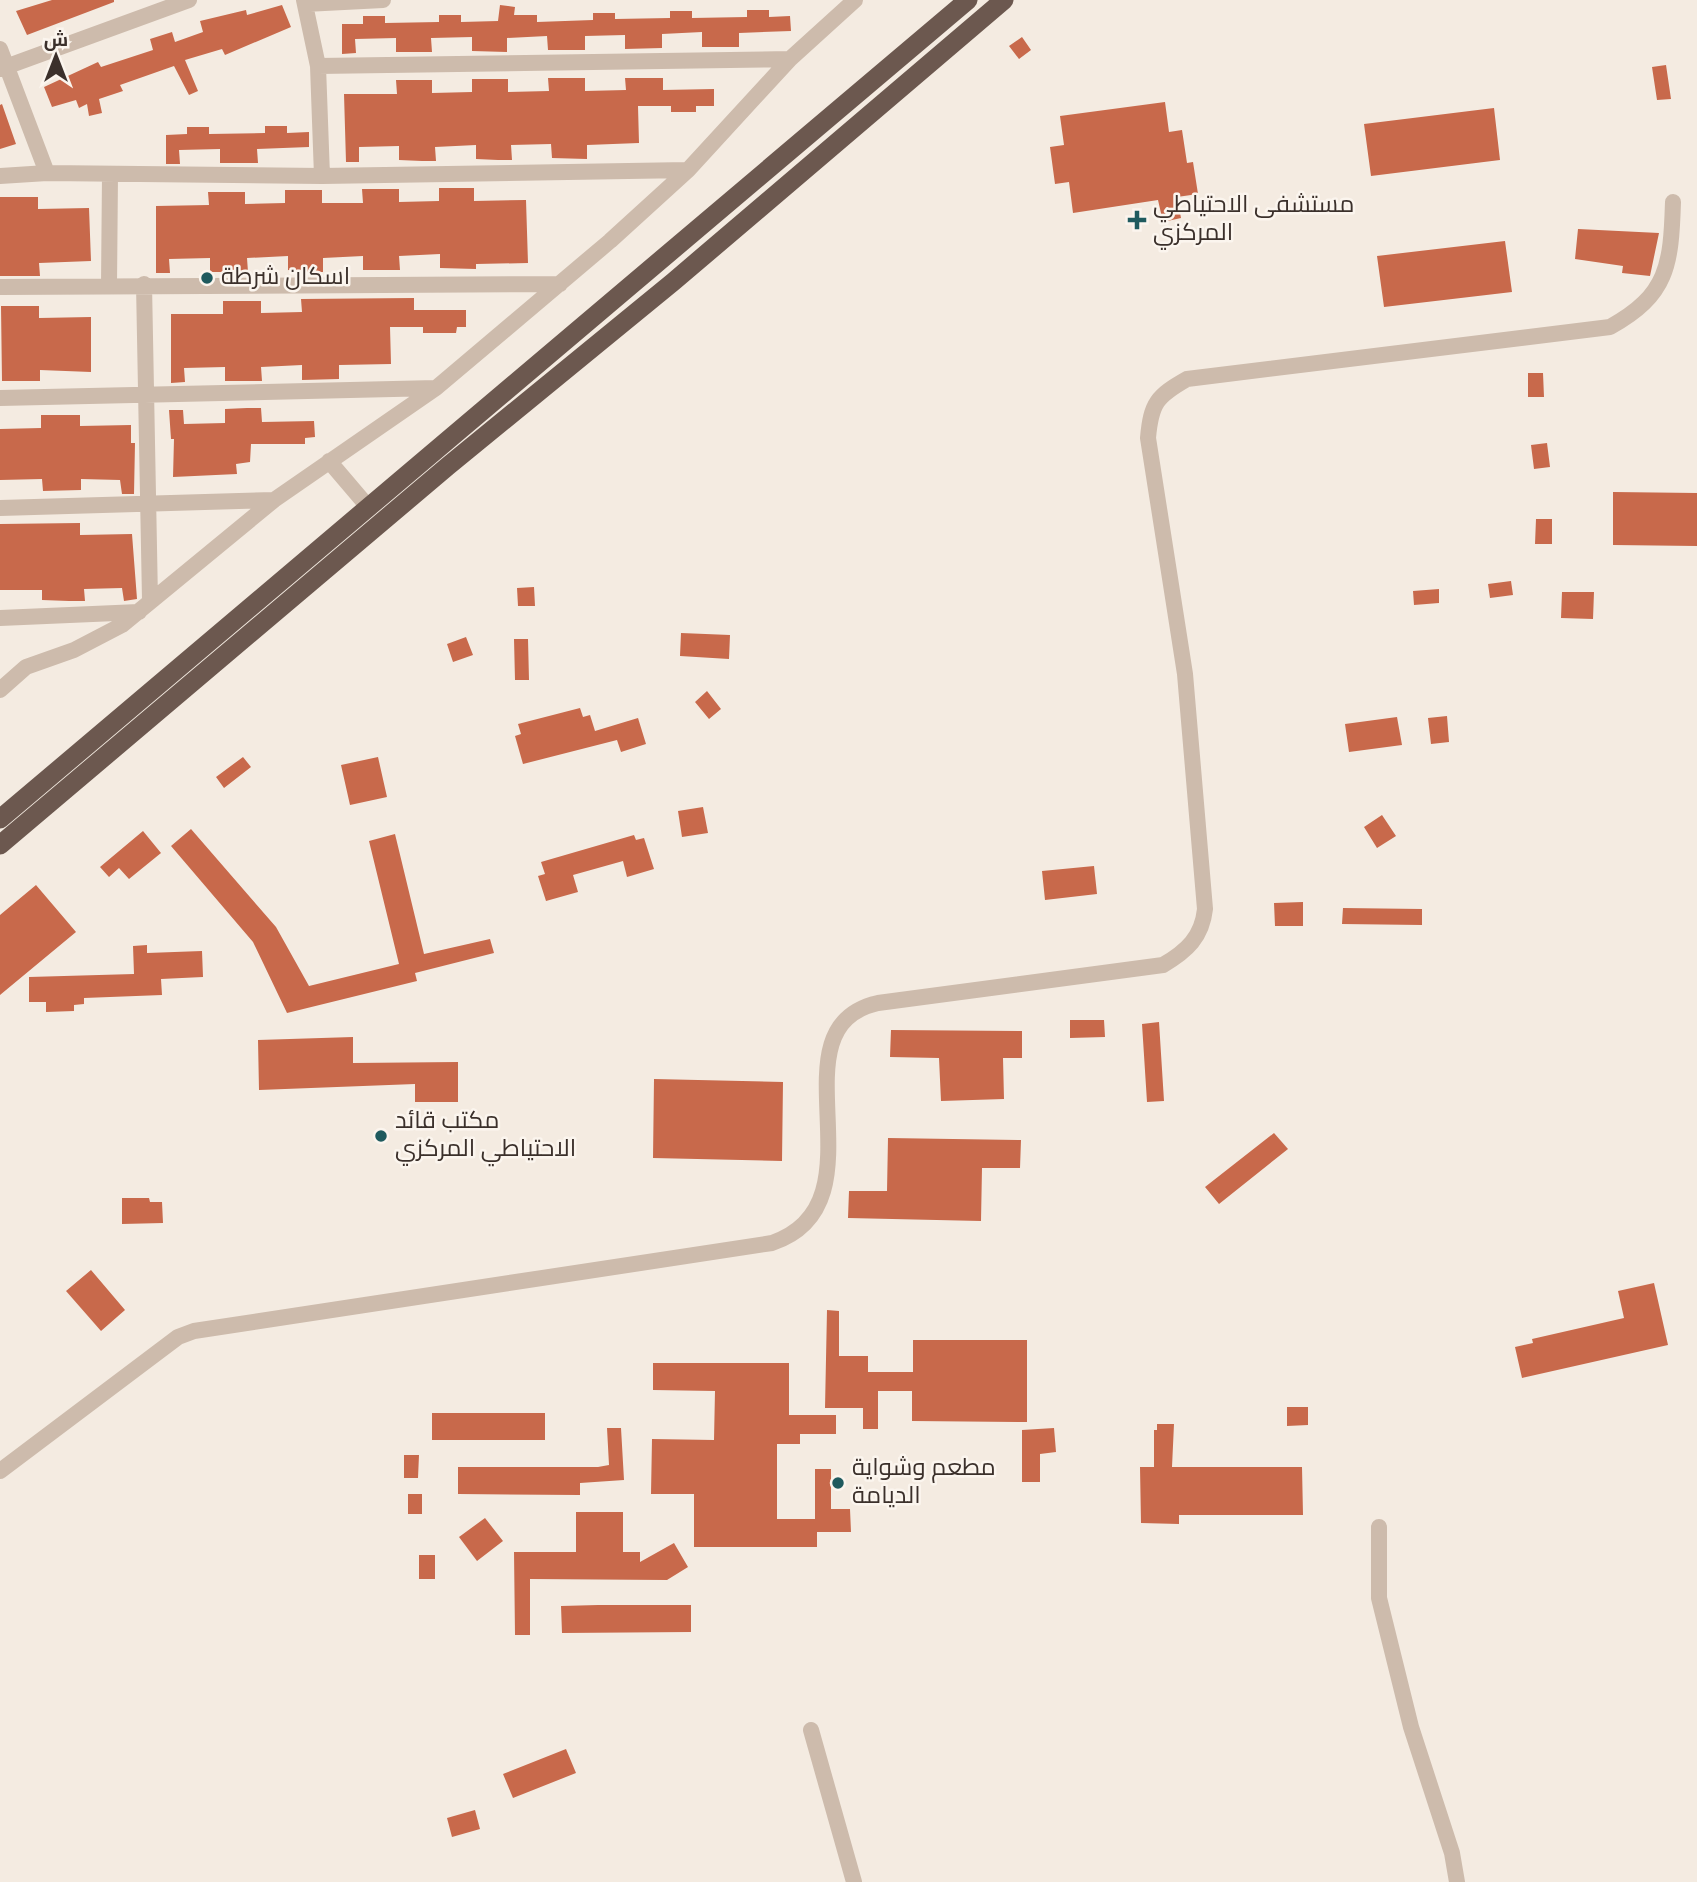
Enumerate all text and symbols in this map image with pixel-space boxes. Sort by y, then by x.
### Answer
north arrow [21,21,91,91]
text: ش [44,29,68,53]
place label: مستشفى الاحتياطي المركزي [1153,191,1354,250]
marker: مستشفى الاحتياطي المركزي [1127,210,1147,230]
place label: اسكان شرطة [221,263,350,293]
marker: اسكان شرطة [199,270,215,286]
place label: مكتب قائد الاحتياطي المركزي [395,1107,576,1167]
marker: مكتب قائد الاحتياطي المركزي [373,1128,389,1144]
place label: مطعم وشواية الديامة [852,1454,996,1512]
marker: مطعم وشواية الديامة [830,1475,846,1491]

